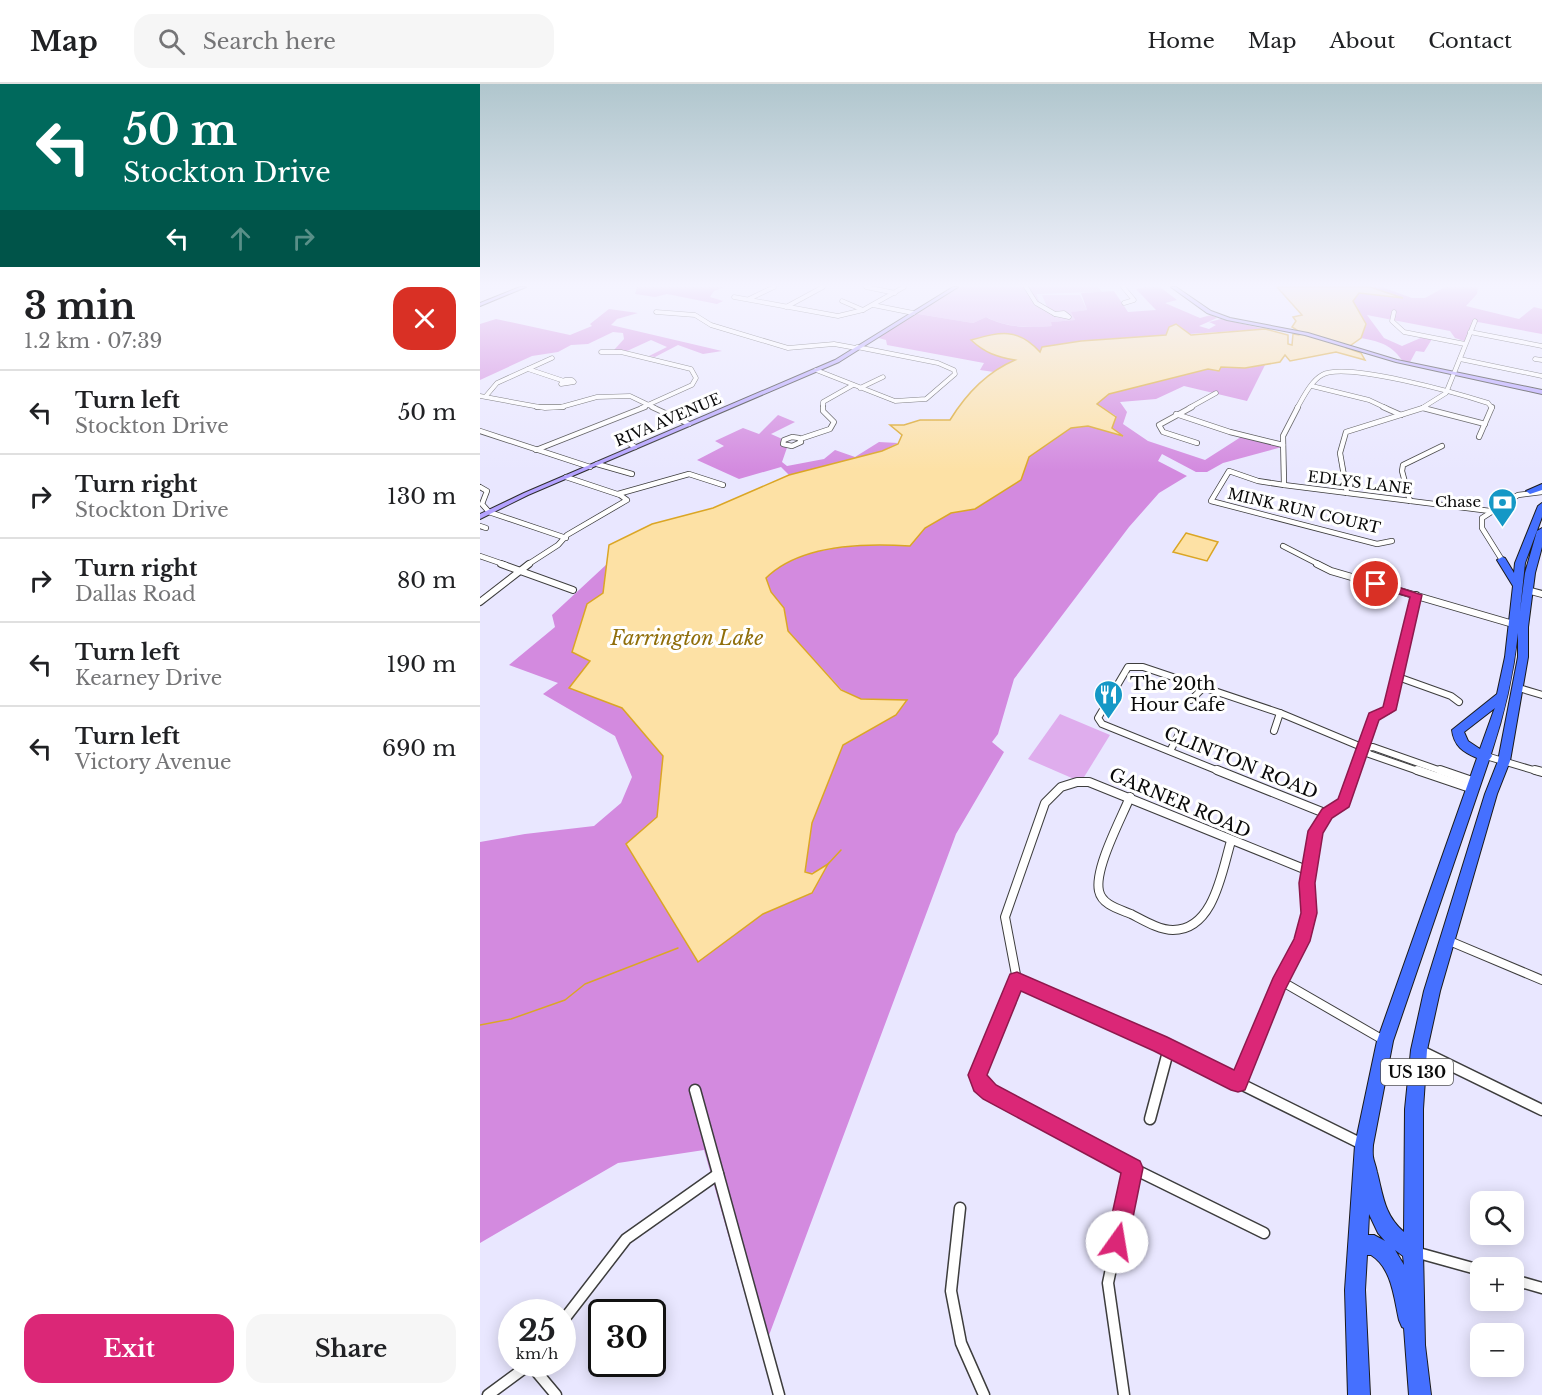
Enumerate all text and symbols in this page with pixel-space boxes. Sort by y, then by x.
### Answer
search box [134,14,554,68]
text: Map [30,24,98,59]
icon: search [155,25,188,58]
text: Search here [203,28,336,55]
text: Home [1148,28,1215,54]
text: Map [1248,28,1296,54]
text: About [1329,28,1395,54]
text: Contact [1428,28,1512,54]
text: 50 m [123,104,237,156]
icon: left [24,108,102,186]
text: Stockton Drive [123,156,331,189]
icon: left [161,222,194,255]
icon: ahead [224,222,257,255]
icon: right [287,222,320,255]
text: 3 min [24,284,136,329]
button: close [393,287,456,350]
text: 1.2 km · 07:39 [24,329,162,353]
text: Turn left [75,387,180,414]
street label: RIVA AVENUE [612,389,724,451]
icon: left [24,396,57,429]
text: 50 m [398,399,456,426]
text: Stockton Drive [75,414,229,438]
street label: EDLYS LANE [1307,467,1414,498]
text: Turn right [75,471,197,498]
icon: right [24,480,57,513]
text: 130 m [387,483,456,510]
street label: MINK RUN COURT [1226,484,1382,537]
bank icon: Chase [1486,486,1518,528]
place label: Chase [1435,492,1481,511]
text: Stockton Drive [75,498,229,522]
text: Turn right [75,555,197,582]
pin [1350,558,1401,609]
icon: right [24,564,57,597]
text: 80 m [397,567,456,594]
icon: arrive [1359,567,1392,600]
text: Dallas Road [75,582,196,606]
water label: Farrington Lake [610,626,763,650]
text: Turn left [75,639,180,666]
icon: left [24,648,57,681]
text: 190 m [386,651,456,678]
text: Kearney Drive [75,666,222,690]
place label: The 20th Hour Cafe [1130,673,1225,716]
restaurant icon: The 20th Hour Cafe [1093,678,1125,720]
street label: CLINTON ROAD [1161,722,1321,804]
text: Turn left [75,723,180,750]
icon: left [24,732,57,765]
text: 690 m [382,735,456,762]
text: Victory Avenue [75,750,232,774]
street label: GARNER ROAD [1106,763,1254,843]
road number: US 130 [1381,1059,1453,1085]
map controls [1470,1191,1524,1377]
button: search [1470,1191,1524,1245]
position arrow [1085,1210,1149,1274]
button: + [1470,1257,1524,1311]
speed limit sign: 30 [588,1299,666,1377]
text: 25 [518,1312,556,1349]
button: Exit [24,1314,234,1383]
button: Share [246,1314,456,1383]
button: − [1470,1323,1524,1377]
text: km/h [516,1344,558,1363]

